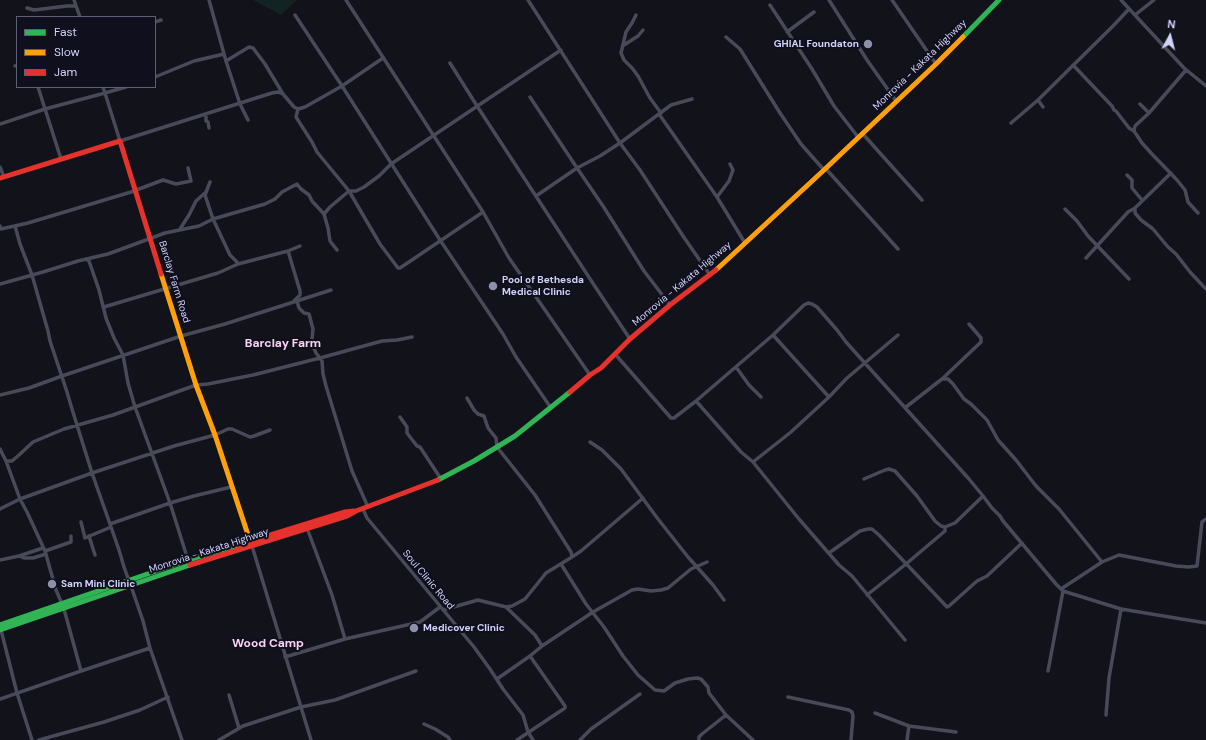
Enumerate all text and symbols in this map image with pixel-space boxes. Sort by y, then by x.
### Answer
legend [16,16,156,88]
north arrow [1150,16,1190,56]
street label: Monrovia - Kakata Highway [871,17,969,113]
text: N [1167,17,1176,32]
text: Fast [54,24,77,40]
place label: GHIAL Foundaton [774,38,859,50]
marker: GHIAL Foundaton [862,38,874,50]
text: Slow [54,44,80,60]
text: Jam [54,64,77,80]
street label: Barclay Farm Road [156,239,192,325]
street label: Monrovia - Kakata Highway [630,239,734,329]
place label: Pool of Bethesda Medical Clinic [502,274,584,298]
marker: Pool of Bethesda Medical Clinic [487,280,499,292]
district label: Barclay Farm [245,337,321,351]
street label: Monrovia - Kakata Highway [148,526,270,576]
street label: Soul Clinic Road [400,548,456,612]
marker: Sam Mini Clinic [46,578,58,590]
place label: Sam Mini Clinic [61,578,135,590]
marker: Medicover Clinic [408,622,420,634]
place label: Medicover Clinic [423,622,505,634]
district label: Wood Camp [232,637,304,651]

